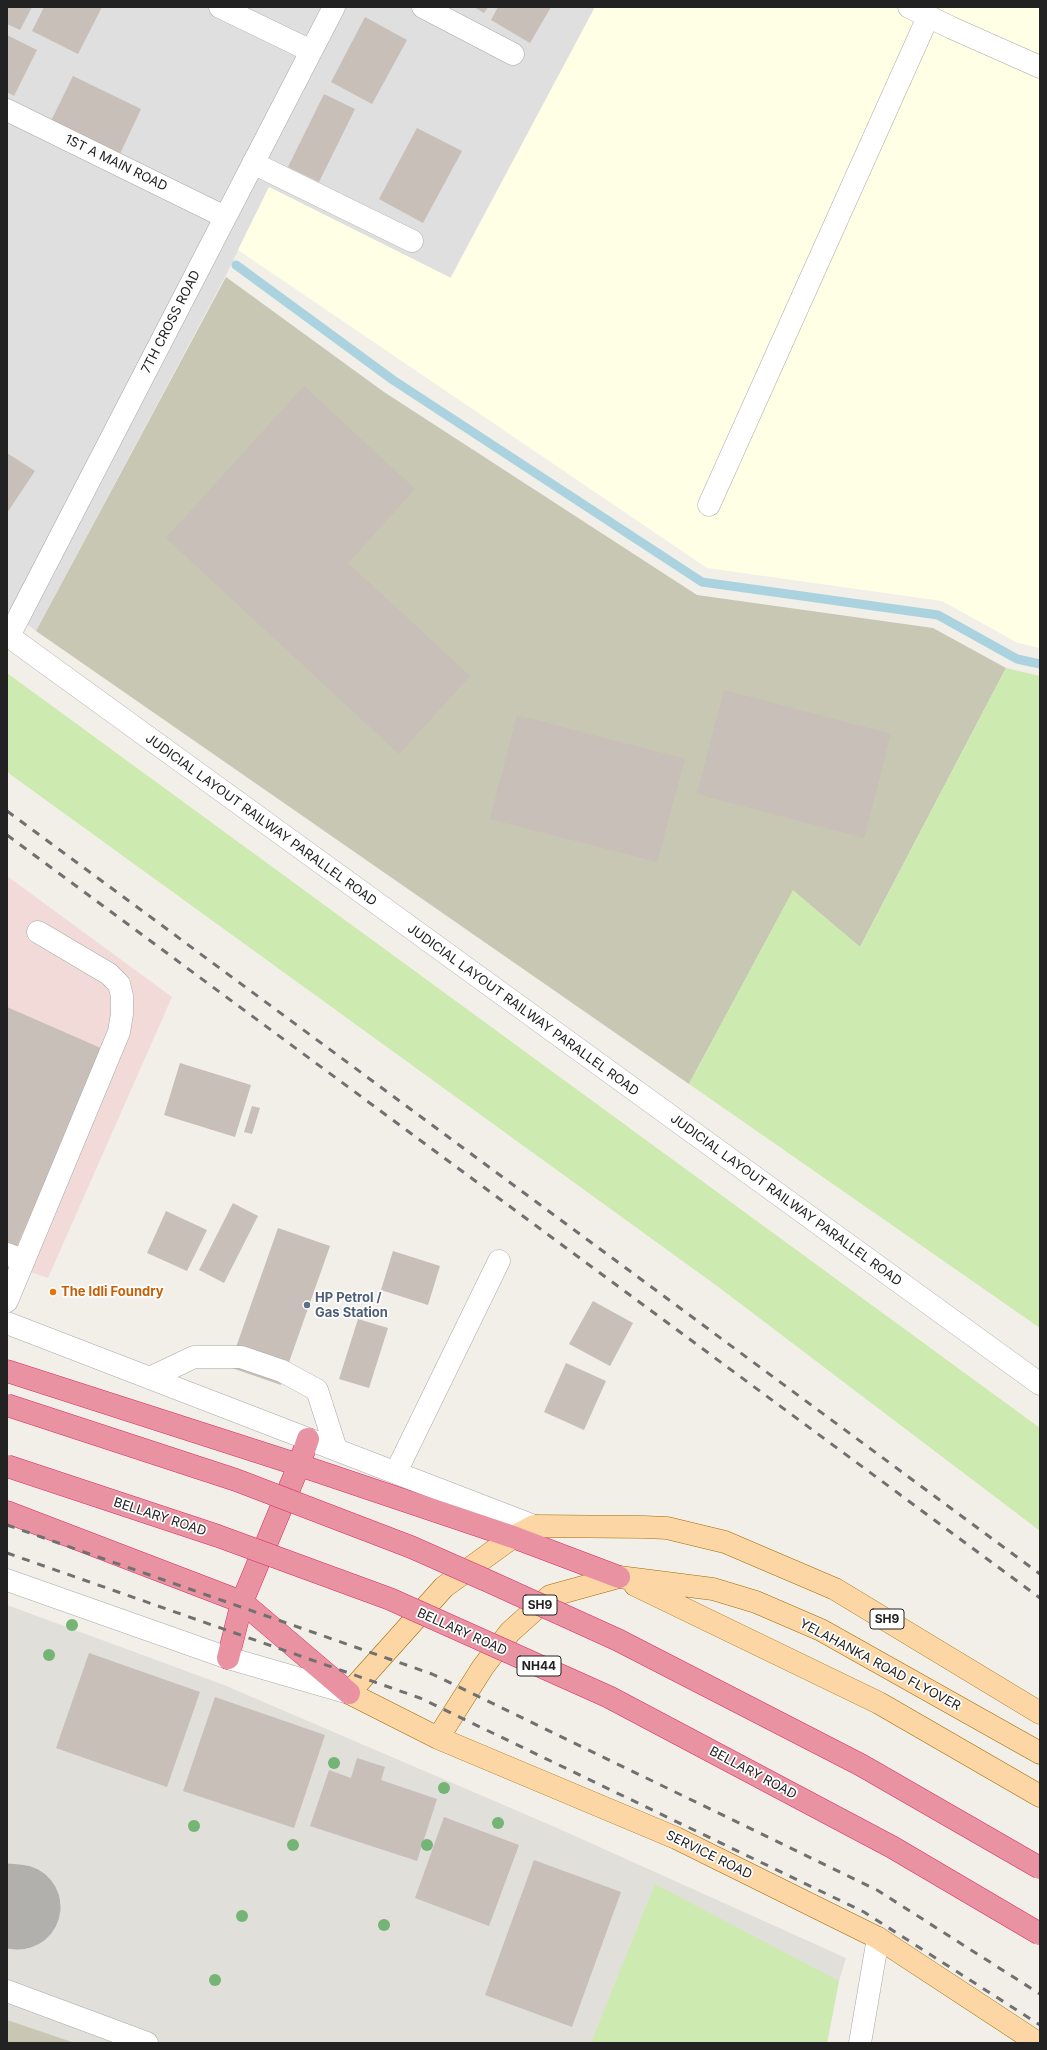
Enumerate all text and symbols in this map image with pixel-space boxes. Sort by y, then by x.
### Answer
street label: 1ST A MAIN ROAD [62,131,170,195]
street label: 7TH CROSS ROAD [138,268,204,376]
street label: JUDICIAL LAYOUT RAILWAY PARALLEL ROAD [142,731,380,909]
street label: JUDICIAL LAYOUT RAILWAY PARALLEL ROAD [404,921,642,1099]
street label: JUDICIAL LAYOUT RAILWAY PARALLEL ROAD [667,1111,905,1289]
place label: The Idli Foundry [61,1284,163,1300]
marker: The Idli Foundry [48,1287,58,1297]
place label: HP Petrol / Gas Station [315,1290,388,1321]
marker: HP Petrol / Gas Station [302,1300,312,1310]
street label: BELLARY ROAD [112,1495,208,1539]
road number: SH9 [523,1595,557,1615]
street label: BELLARY ROAD [415,1605,509,1659]
road number: SH9 [870,1609,904,1629]
street label: YELAHANKA ROAD FLYOVER [797,1616,963,1714]
road number: NH44 [517,1656,561,1676]
street label: BELLARY ROAD [707,1743,799,1803]
street label: SERVICE ROAD [663,1827,755,1883]

